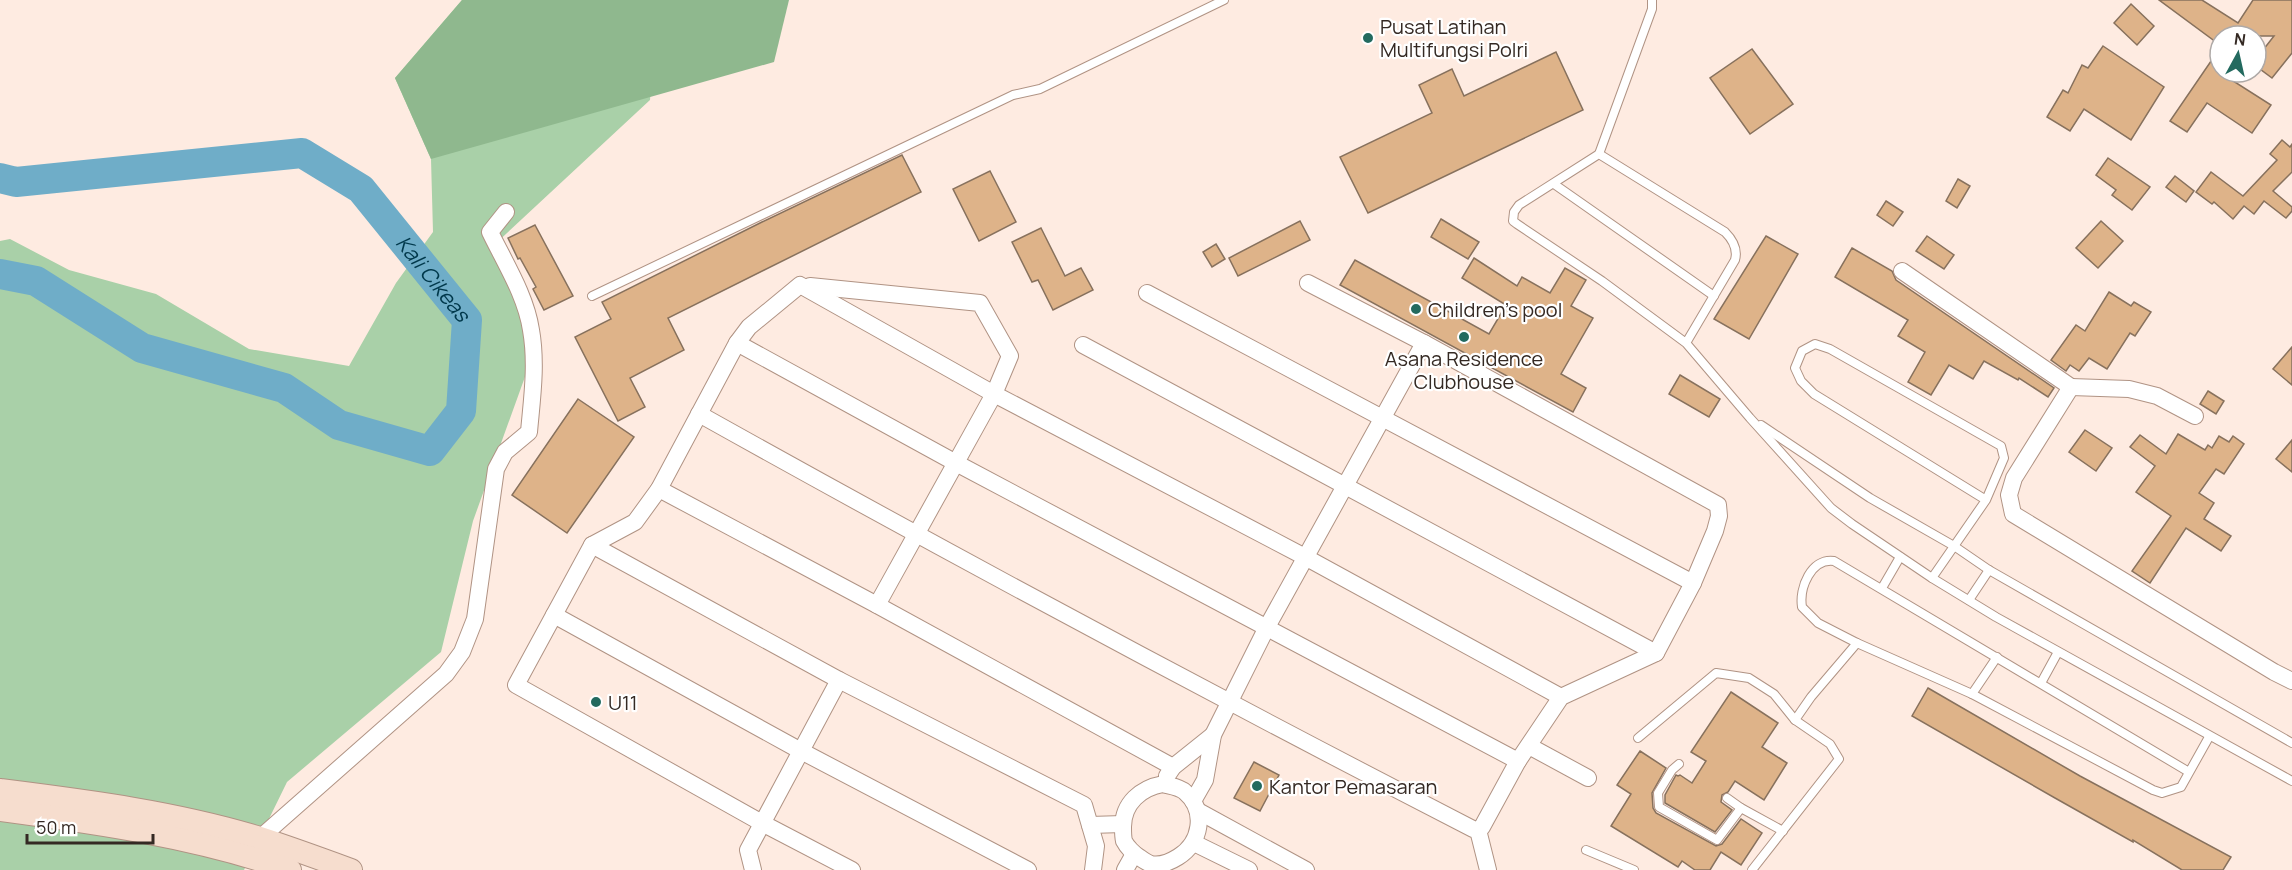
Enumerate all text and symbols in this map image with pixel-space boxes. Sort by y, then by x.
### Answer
place label: Pusat Latihan Multifungsi Polri [1380,13,1528,63]
north arrow [2208,24,2268,84]
text: N [2233,27,2247,51]
marker: Pusat Latihan Multifungsi Polri [1361,31,1375,45]
water label: Kali Cikeas [390,229,478,329]
place label: Children's pool [1428,296,1562,323]
marker: Children's pool [1409,302,1423,316]
marker: Asana Residence Clubhouse [1457,330,1471,344]
place label: Asana Residence Clubhouse [1385,345,1543,395]
place label: U11 [608,689,638,716]
marker: U11 [589,695,603,709]
place label: Kantor Pemasaran [1269,773,1437,800]
marker: Kantor Pemasaran [1250,779,1264,793]
scale bar [27,807,153,845]
text: 50 m [36,815,76,839]

